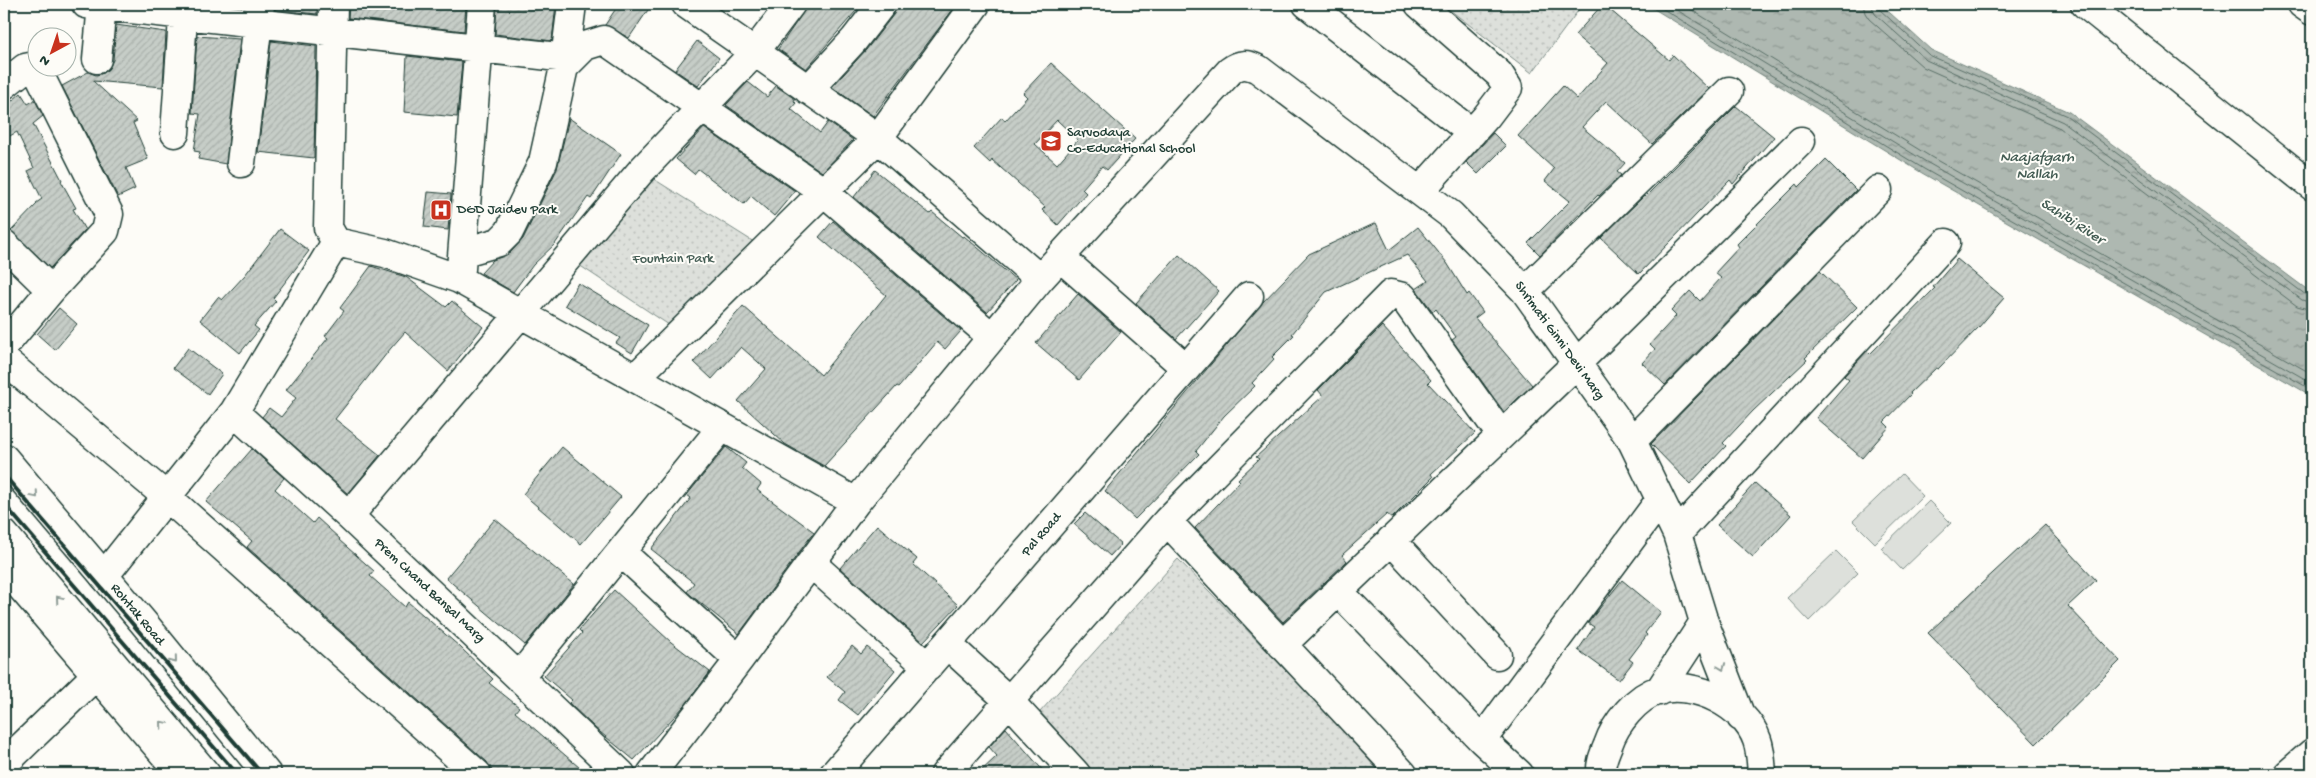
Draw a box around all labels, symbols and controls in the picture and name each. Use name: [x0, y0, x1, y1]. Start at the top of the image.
north arrow: [28, 28, 78, 78]
text: N: [36, 51, 54, 69]
place label: Sarvodaya Co-Educational School: [1067, 125, 1196, 158]
school or university icon: Sarvodaya Co-Educational School: [1039, 129, 1063, 153]
water label: Naajafgarh Nallah: [2000, 149, 2075, 184]
water label: Sahibi River: [2037, 195, 2109, 251]
hospital icon: DGD Jaidev Park: [429, 198, 453, 222]
place label: DGD Jaidev Park: [456, 202, 559, 219]
park label: Fountain Park: [632, 251, 715, 268]
street label: Shrimati Ginni Devi Marg: [1510, 278, 1608, 404]
one-way arrow: [30, 490, 39, 499]
street label: Pal Road: [1018, 508, 1067, 561]
street label: Prem Chand Bansal Marg: [369, 534, 488, 647]
street label: Rohtak Road: [106, 581, 169, 651]
one-way arrow: [56, 596, 64, 605]
one-way arrow: [168, 654, 177, 663]
one-way arrow: [1716, 663, 1726, 671]
one-way arrow: [160, 720, 169, 729]

